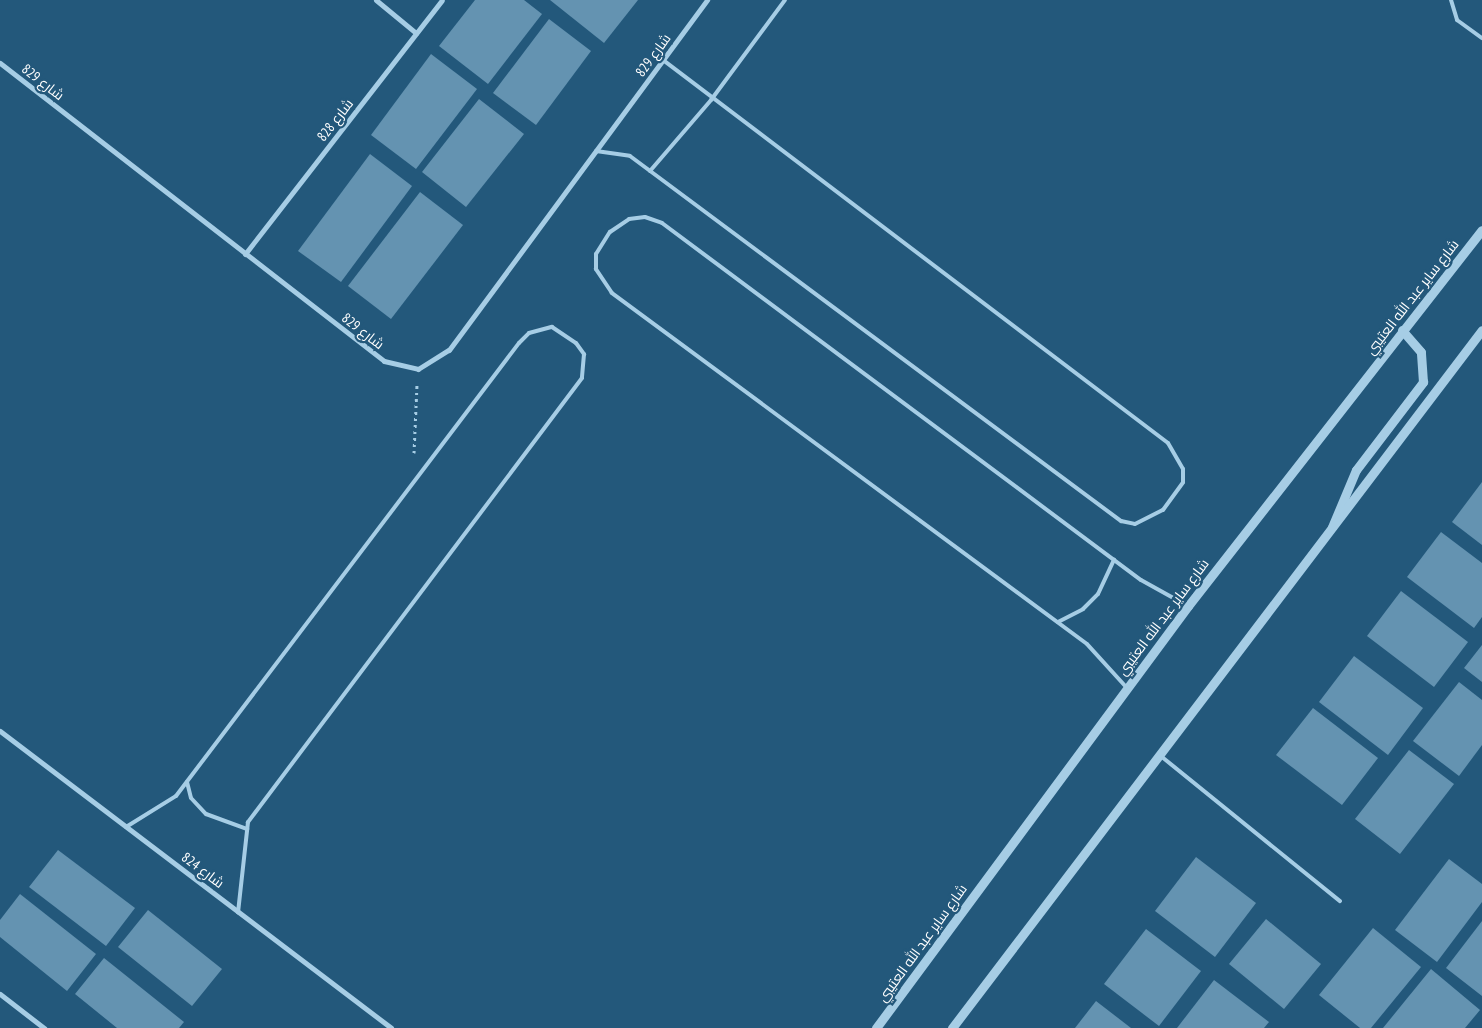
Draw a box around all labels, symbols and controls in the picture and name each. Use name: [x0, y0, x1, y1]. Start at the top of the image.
street label: شارع 829: [632, 30, 674, 80]
street label: شارع 829: [19, 60, 67, 104]
street label: شارع 828: [313, 96, 357, 144]
street label: شارع ساير عبد الله العتيبي: [1362, 236, 1462, 358]
street label: شارع 829: [339, 309, 387, 353]
street label: شارع ساير عبد الله العتيبي: [1114, 555, 1212, 679]
street label: شارع 824: [178, 849, 228, 891]
street label: شارع ساير عبد الله العتيبي: [874, 881, 970, 1005]

